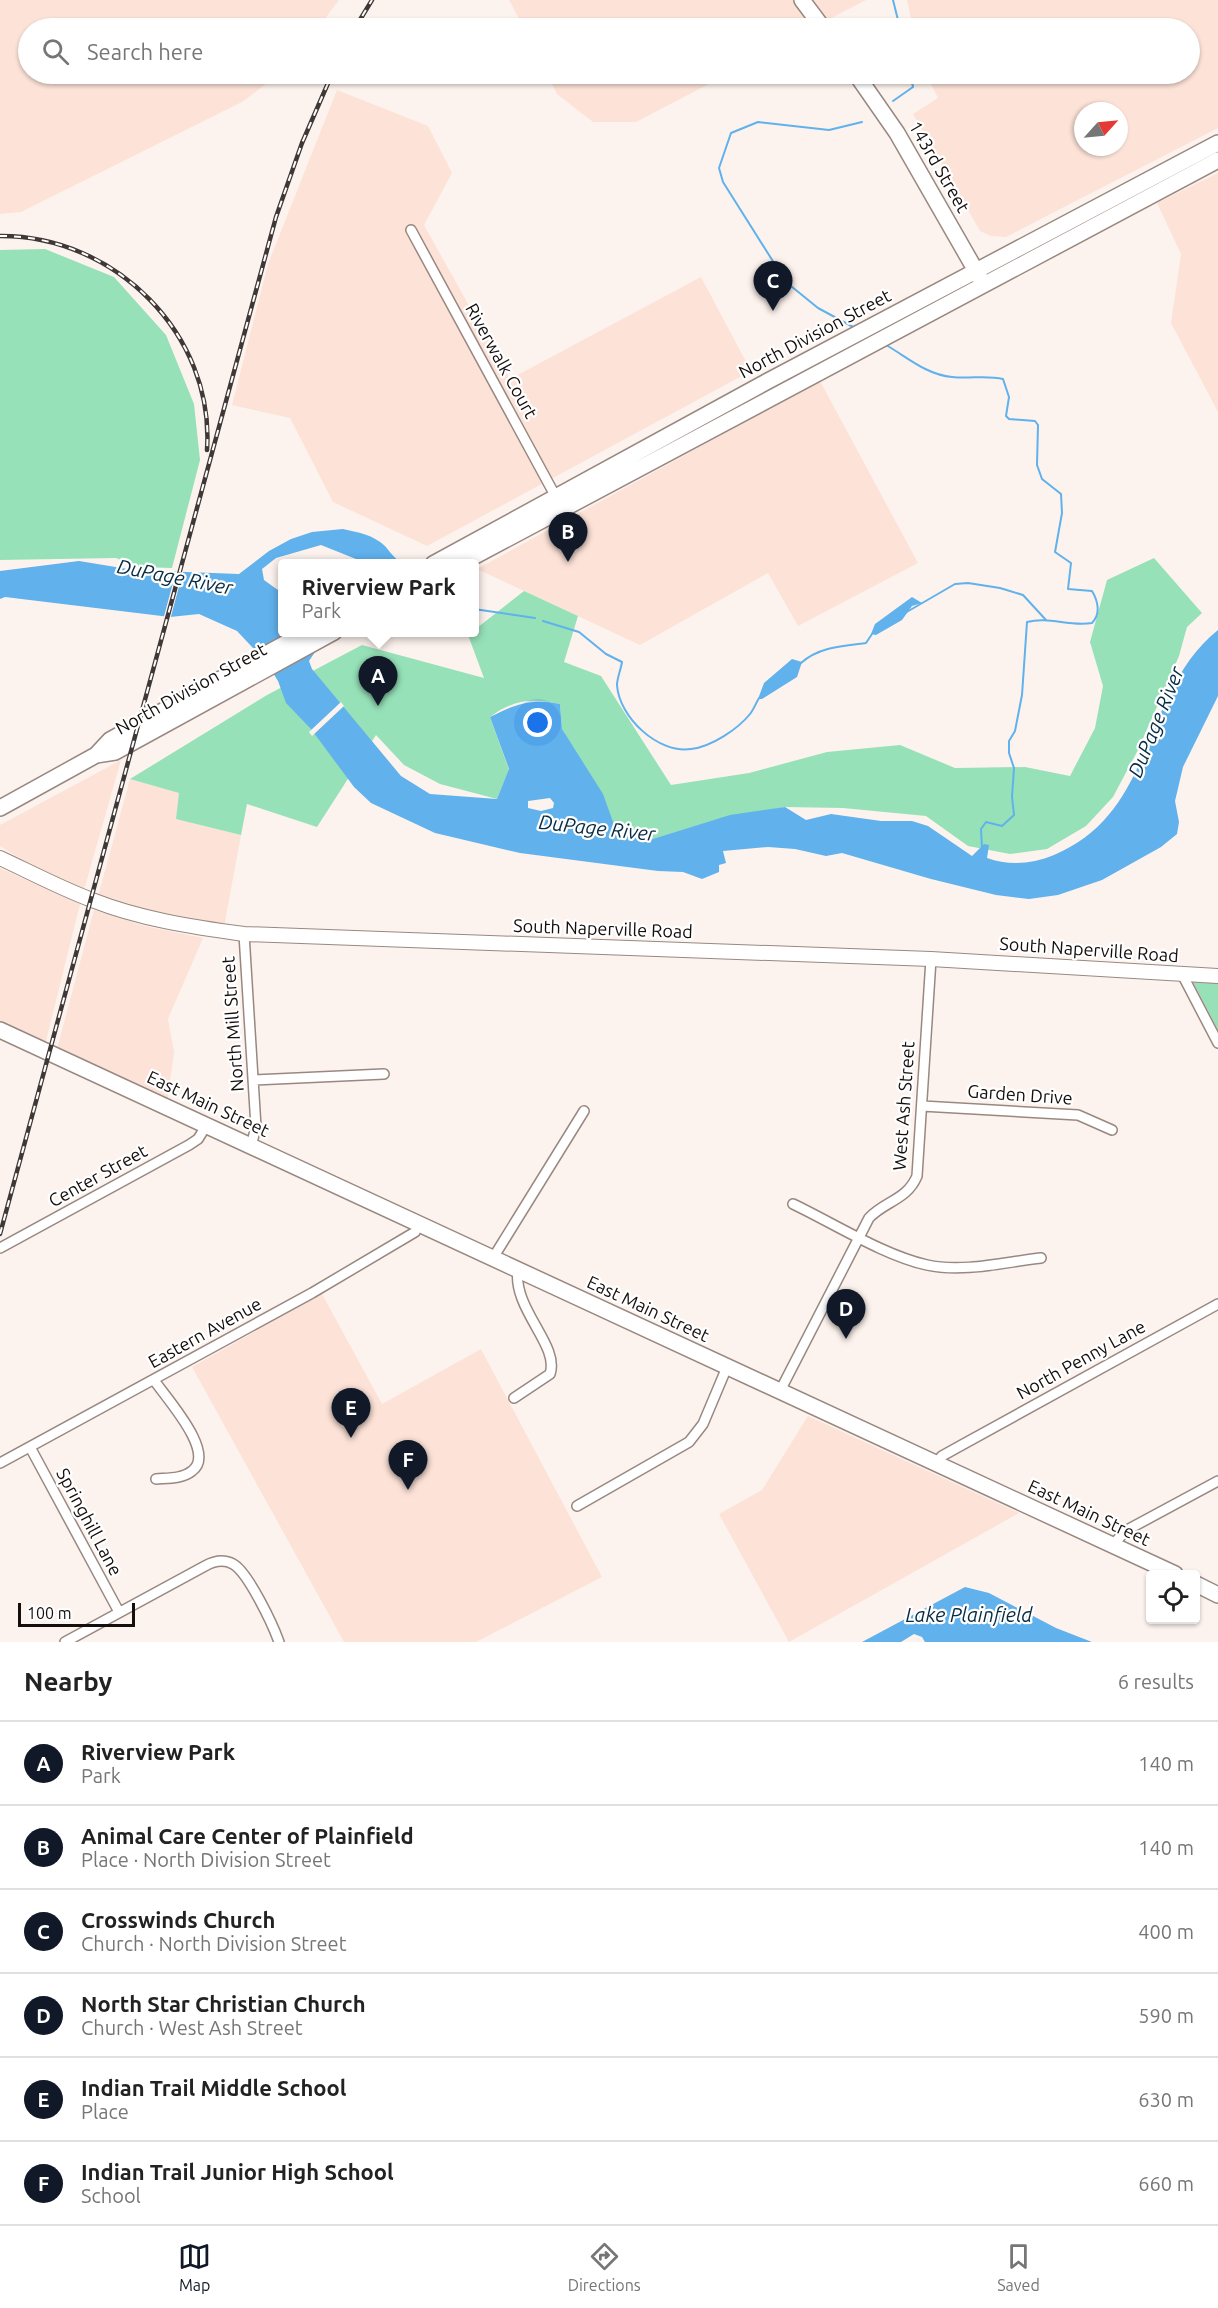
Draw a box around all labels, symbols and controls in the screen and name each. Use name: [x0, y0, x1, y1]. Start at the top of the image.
search box: [18, 18, 1200, 84]
icon: search: [39, 35, 72, 68]
text: Search here: [87, 39, 203, 64]
north arrow: [1074, 102, 1128, 156]
street label: 143rd Street: [906, 117, 974, 216]
pin: C: [754, 262, 792, 311]
street label: North Division Street: [735, 285, 894, 382]
street label: Riverwalk Court: [462, 300, 542, 421]
pin: B: [548, 512, 588, 562]
water label: DuPage River: [115, 554, 236, 599]
popup: [278, 559, 479, 637]
text: Riverview Park: [301, 574, 456, 599]
text: Park: [301, 599, 341, 622]
street label: North Division Street: [112, 638, 269, 738]
pin: A: [358, 656, 398, 706]
water label: DuPage River: [1123, 662, 1189, 780]
your location: [523, 708, 552, 737]
water label: DuPage River: [538, 810, 658, 845]
street label: South Naperville Road: [513, 915, 693, 941]
street label: South Naperville Road: [999, 933, 1179, 965]
street label: North Mill Street: [217, 956, 247, 1092]
street label: West Ash Street: [889, 1041, 918, 1171]
street label: East Main Street: [144, 1066, 273, 1140]
street label: Garden Drive: [967, 1080, 1073, 1108]
street label: Center Street: [45, 1140, 150, 1210]
street label: East Main Street: [584, 1271, 713, 1345]
pin: D: [826, 1290, 866, 1339]
street label: Eastern Avenue: [145, 1293, 264, 1371]
street label: North Penny Lane: [1013, 1316, 1148, 1403]
pin: E: [332, 1388, 370, 1438]
pin: F: [388, 1440, 428, 1490]
street label: Springhill Lane: [53, 1464, 127, 1579]
street label: East Main Street: [1025, 1475, 1154, 1549]
map controls: [1146, 1570, 1200, 1624]
button: locate: [1146, 1570, 1200, 1624]
scale bar: [18, 1600, 135, 1628]
water label: Lake Plainfield: [906, 1603, 1033, 1626]
text: 100 m: [27, 1604, 72, 1622]
text: Nearby: [24, 1667, 112, 1696]
text: 6 results: [1118, 1670, 1194, 1693]
text: Riverview Park: [81, 1739, 235, 1764]
text: A: [36, 1752, 51, 1775]
text: 140 m: [1138, 1752, 1194, 1775]
text: Park: [81, 1764, 121, 1787]
text: Animal Care Center of Plainfield: [81, 1823, 414, 1848]
text: B: [37, 1836, 50, 1859]
text: 140 m: [1138, 1836, 1194, 1859]
text: Place · North Division Street: [81, 1848, 331, 1871]
text: Crosswinds Church: [81, 1907, 275, 1932]
text: C: [37, 1920, 50, 1943]
text: 400 m: [1138, 1920, 1194, 1943]
text: Church · North Division Street: [81, 1932, 347, 1955]
text: North Star Christian Church: [81, 1991, 366, 2016]
text: D: [36, 2004, 51, 2027]
text: 590 m: [1138, 2004, 1194, 2027]
text: Church · West Ash Street: [81, 2016, 303, 2039]
text: Indian Trail Middle School: [81, 2075, 346, 2100]
text: E: [38, 2088, 49, 2111]
text: 630 m: [1138, 2088, 1194, 2111]
text: Place: [81, 2100, 129, 2123]
text: Indian Trail Junior High School: [81, 2159, 394, 2184]
text: F: [38, 2172, 49, 2195]
text: 660 m: [1138, 2172, 1194, 2195]
text: School: [81, 2184, 141, 2207]
tab: Map: [178, 2240, 211, 2294]
tab: Directions: [568, 2240, 641, 2294]
tab: Saved: [997, 2240, 1040, 2294]

